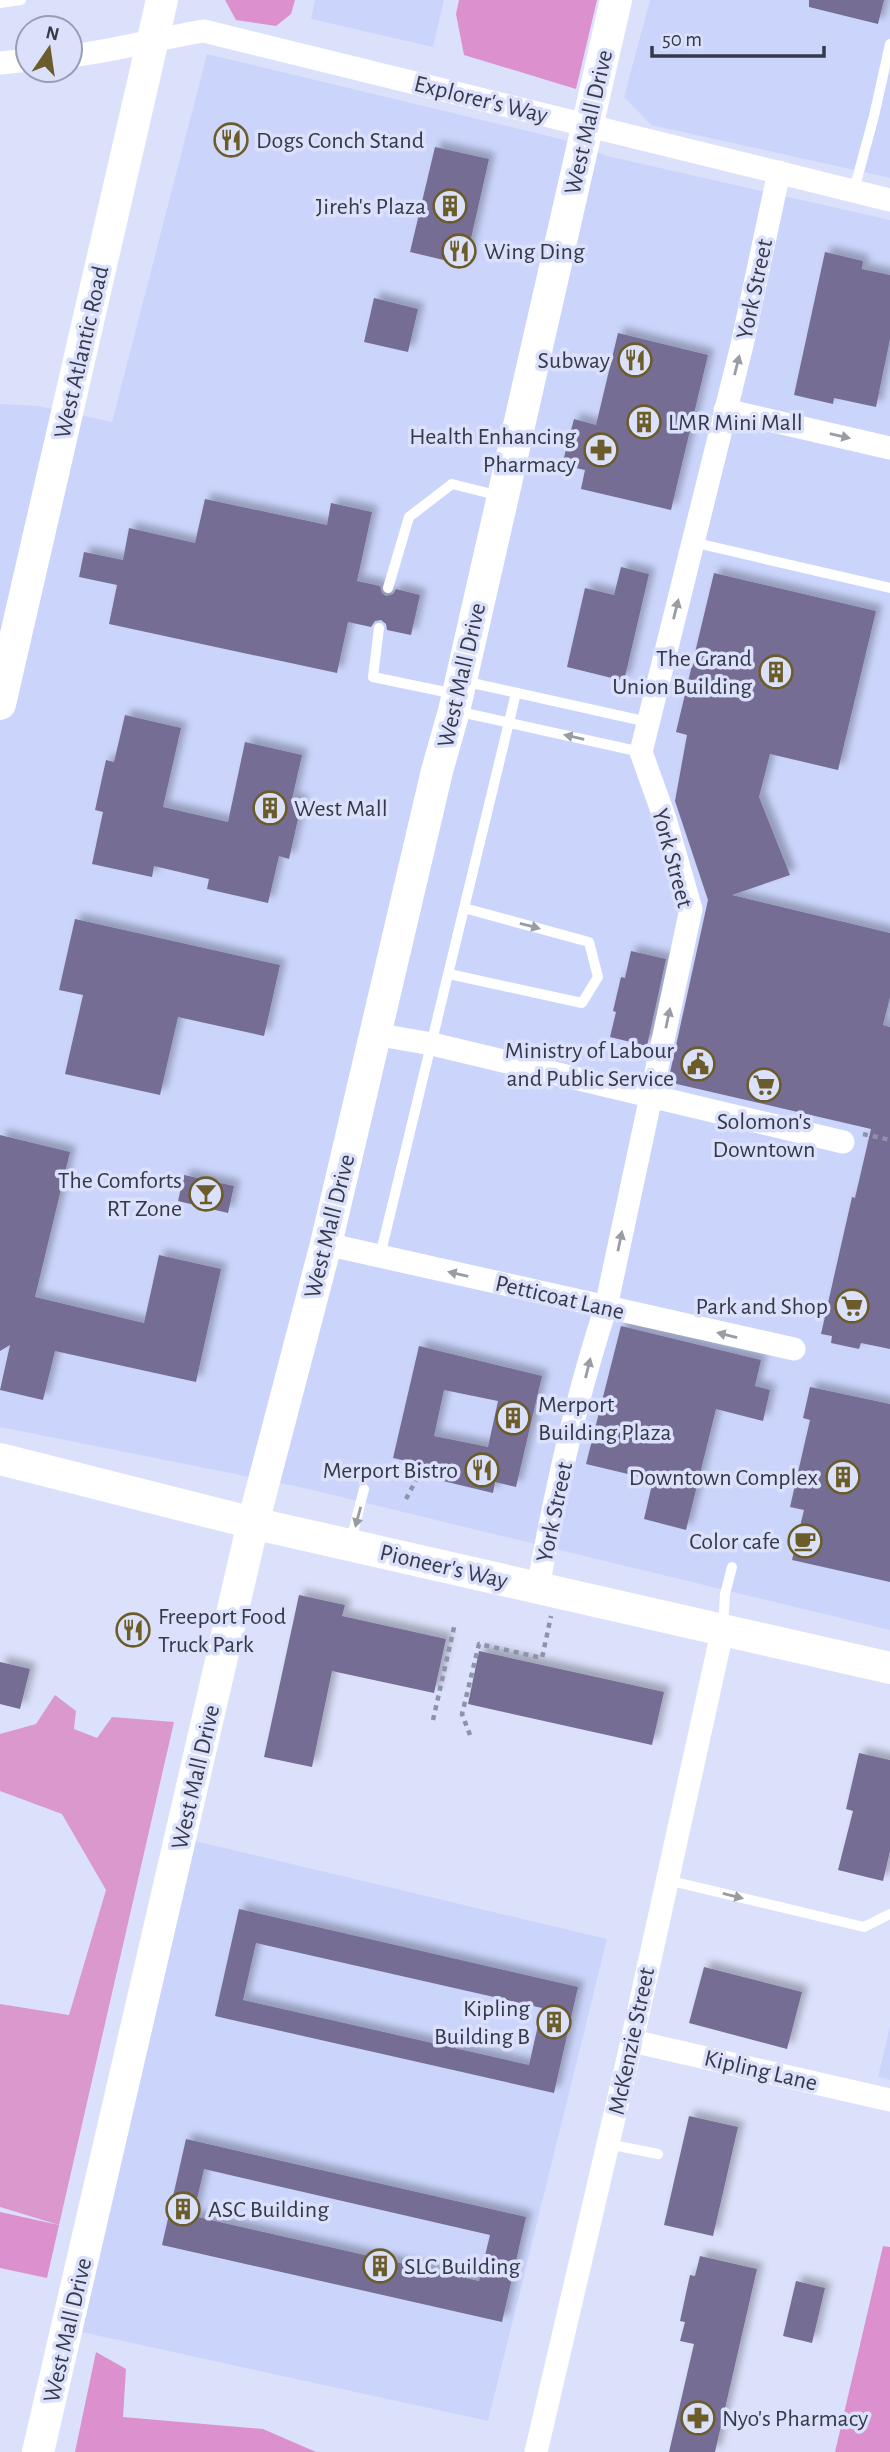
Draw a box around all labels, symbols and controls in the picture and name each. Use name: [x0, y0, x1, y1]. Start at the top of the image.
north arrow: [14, 14, 84, 84]
scale bar: [652, 14, 824, 58]
text: N: [44, 23, 61, 45]
text: 50 m: [662, 29, 702, 50]
street label: West Mall Drive: [561, 48, 617, 197]
street label: Explorer's Way: [412, 72, 550, 128]
restaurant icon: Dogs Conch Stand: [212, 121, 250, 159]
place label: Dogs Conch Stand: [256, 129, 424, 153]
building icon: Jireh's Plaza: [431, 187, 469, 225]
place label: Jireh's Plaza: [316, 195, 426, 219]
restaurant icon: Wing Ding: [440, 232, 478, 270]
street label: York Street: [733, 237, 777, 342]
place label: Wing Ding: [484, 240, 585, 264]
street label: West Atlantic Road: [50, 264, 114, 441]
restaurant icon: Subway: [616, 341, 654, 379]
place label: Subway: [538, 349, 610, 373]
one-way arrow: [732, 354, 743, 376]
building icon: LMR Mini Mall: [625, 403, 663, 441]
place label: LMR Mini Mall: [668, 411, 803, 435]
place label: Health Enhancing Pharmacy: [409, 425, 576, 477]
pharmacy icon: Health Enhancing Pharmacy: [582, 431, 620, 469]
one-way arrow: [829, 431, 851, 442]
one-way arrow: [671, 598, 682, 620]
street label: West Mall Drive: [434, 601, 490, 750]
place label: The Grand Union Building: [612, 647, 752, 699]
building icon: The Grand Union Building: [757, 653, 795, 691]
one-way arrow: [563, 731, 585, 742]
building icon: West Mall: [251, 789, 289, 827]
place label: West Mall: [294, 797, 388, 821]
street label: York Street: [647, 806, 697, 911]
one-way arrow: [519, 921, 541, 932]
one-way arrow: [662, 1007, 673, 1029]
place label: Ministry of Labour and Public Service: [505, 1039, 674, 1091]
public building icon: Ministry of Labour and Public Service: [679, 1045, 717, 1083]
supermarket icon: Solomon's Downtown: [745, 1066, 783, 1104]
place label: Solomon's Downtown: [713, 1110, 815, 1162]
street label: West Mall Drive: [300, 1152, 359, 1301]
place label: The Comforts RT Zone: [58, 1169, 182, 1221]
bar icon: The Comforts RT Zone: [187, 1175, 225, 1213]
one-way arrow: [615, 1229, 626, 1251]
one-way arrow: [447, 1268, 469, 1279]
street label: Petticoat Lane: [493, 1271, 627, 1324]
supermarket icon: Park and Shop: [833, 1287, 871, 1325]
place label: Park and Shop: [695, 1295, 828, 1319]
one-way arrow: [716, 1329, 738, 1340]
one-way arrow: [583, 1356, 594, 1378]
place label: Merport Building Plaza: [538, 1393, 672, 1445]
building icon: Merport Building Plaza: [494, 1399, 532, 1437]
restaurant icon: Merport Bistro: [463, 1451, 501, 1489]
building icon: Downtown Complex: [824, 1458, 862, 1496]
place label: Merport Bistro: [323, 1459, 458, 1483]
street label: York Street: [533, 1460, 577, 1565]
place label: Downtown Complex: [629, 1466, 819, 1490]
one-way arrow: [352, 1506, 363, 1528]
cafe icon: Color cafe: [786, 1522, 824, 1560]
place label: Color cafe: [689, 1530, 780, 1554]
street label: Pioneer's Way: [377, 1541, 510, 1593]
place label: Freeport Food Truck Park: [158, 1605, 286, 1657]
restaurant icon: Freeport Food Truck Park: [114, 1611, 152, 1649]
street label: West Mall Drive: [168, 1703, 224, 1852]
one-way arrow: [722, 1891, 744, 1902]
street label: McKenzie Street: [605, 1965, 659, 2117]
place label: Kipling Building B: [434, 1997, 530, 2049]
building icon: Kipling Building B: [535, 2003, 573, 2041]
street label: Kipling Lane: [702, 2046, 820, 2096]
building icon: ASC Building: [164, 2190, 202, 2228]
place label: ASC Building: [208, 2198, 329, 2222]
building icon: SLC Building: [361, 2247, 399, 2285]
place label: SLC Building: [404, 2255, 520, 2279]
street label: West Mall Drive: [40, 2256, 96, 2405]
pharmacy icon: Nyo's Pharmacy: [679, 2399, 717, 2437]
place label: Nyo's Pharmacy: [722, 2407, 868, 2431]

